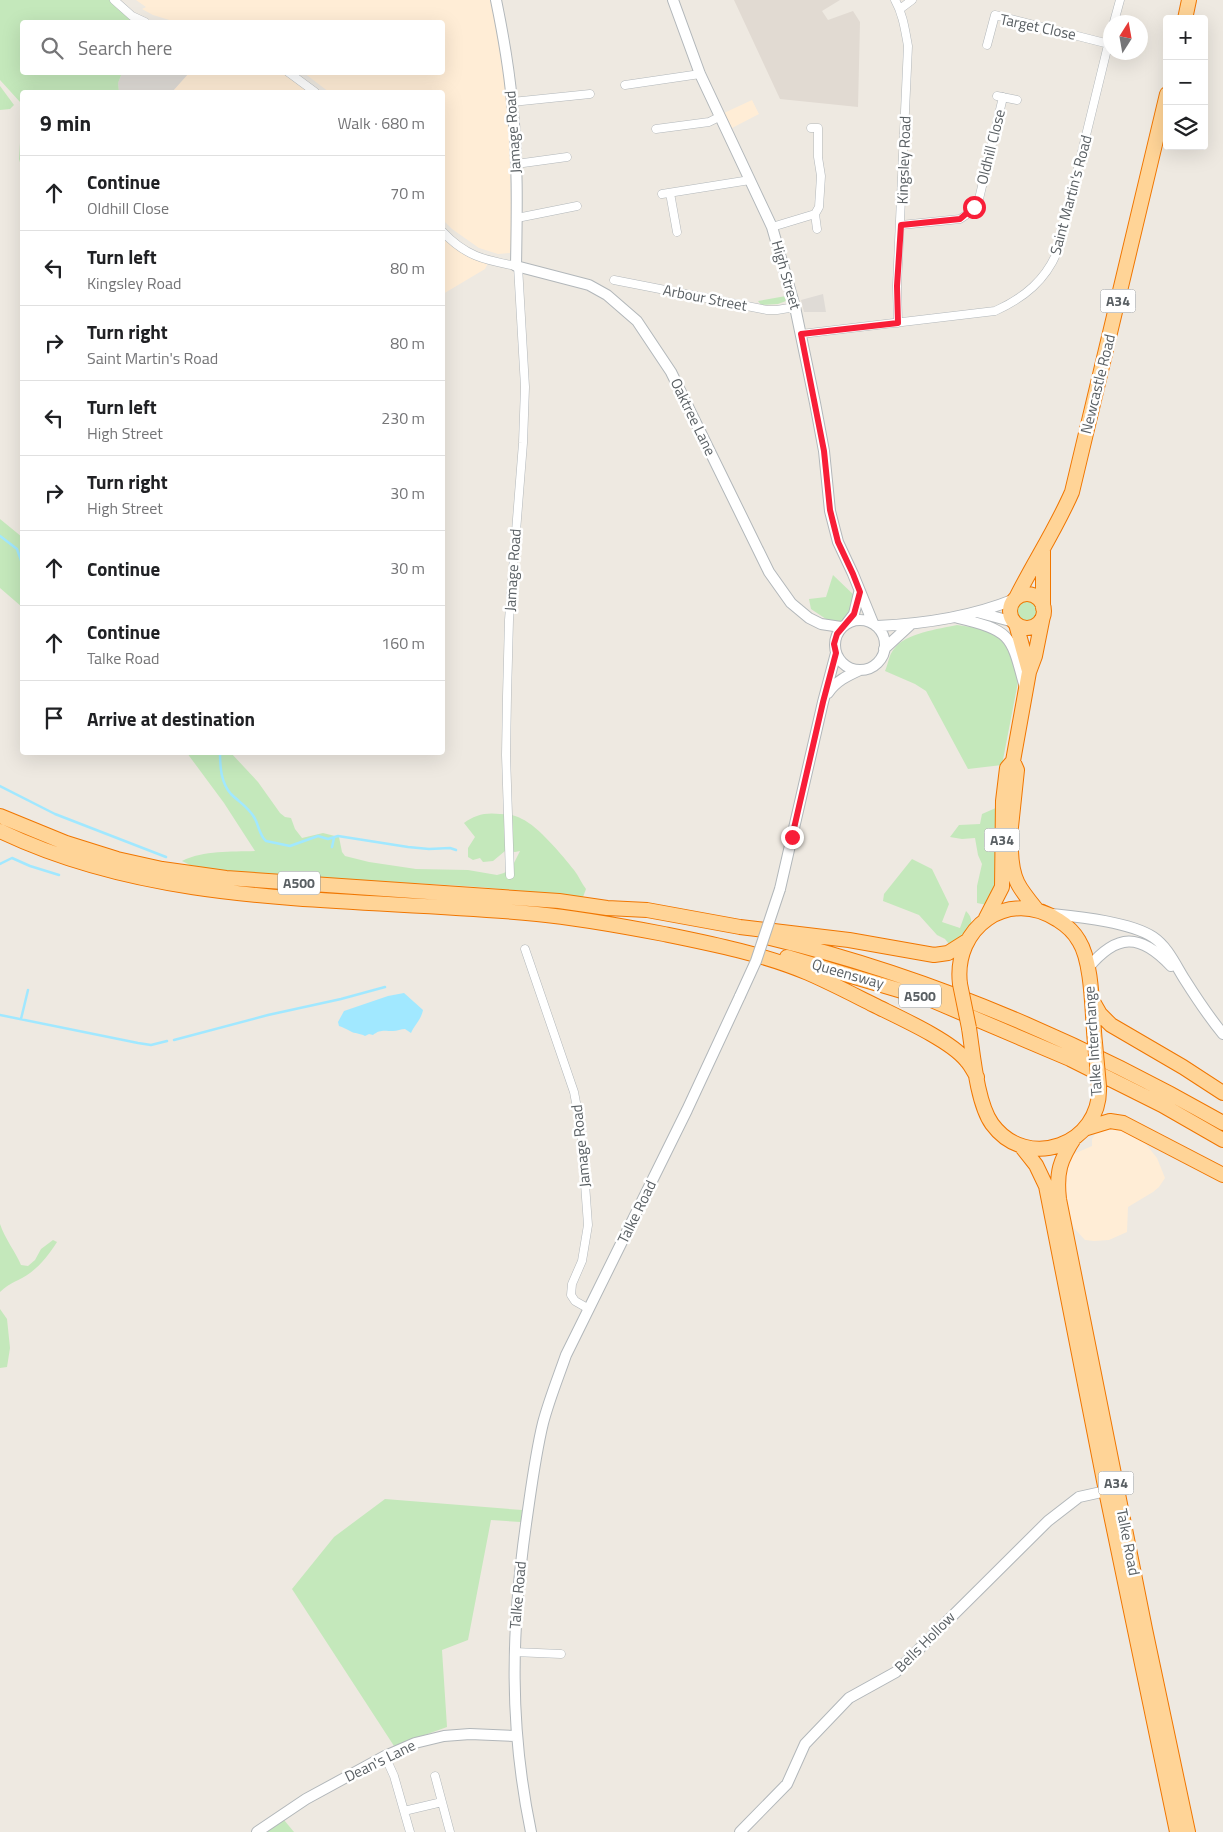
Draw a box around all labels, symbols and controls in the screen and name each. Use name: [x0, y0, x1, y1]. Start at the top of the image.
street label: Target Close: [998, 7, 1078, 46]
north arrow: [1103, 15, 1148, 60]
map controls: [1163, 15, 1208, 150]
button: +: [1163, 15, 1208, 60]
search box: [20, 20, 445, 75]
text: Search here: [78, 33, 172, 62]
icon: search: [38, 34, 66, 62]
button: −: [1163, 60, 1208, 105]
street label: Jamage Road: [498, 90, 527, 174]
button: layers: [1163, 105, 1208, 150]
text: 9 min: [40, 107, 91, 139]
street label: Oldhill Close: [970, 107, 1011, 187]
text: Walk · 680 m: [337, 111, 425, 135]
street label: Kingsley Road: [890, 115, 917, 205]
street label: Saint Martin's Road: [1043, 132, 1098, 257]
text: Continue: [87, 167, 160, 196]
icon: ahead: [40, 179, 68, 207]
text: 70 m: [390, 181, 425, 205]
text: Oldhill Close: [87, 196, 169, 220]
route start: [963, 196, 986, 219]
street label: High Street: [766, 237, 808, 313]
text: Turn left: [87, 242, 157, 271]
icon: left: [40, 254, 68, 282]
text: 80 m: [390, 256, 425, 280]
text: Kingsley Road: [87, 271, 181, 295]
street label: Arbour Street: [661, 278, 750, 317]
road number: A34: [1100, 290, 1136, 312]
text: Turn right: [87, 317, 168, 346]
icon: right: [40, 329, 68, 357]
text: 80 m: [390, 331, 425, 355]
street label: Newcastle Road: [1074, 332, 1121, 436]
text: Saint Martin's Road: [87, 346, 218, 370]
street label: Oaktree Lane: [665, 374, 722, 459]
text: Turn left: [87, 392, 157, 421]
icon: left: [40, 404, 68, 432]
text: 230 m: [381, 406, 425, 430]
text: High Street: [87, 421, 163, 445]
text: Turn right: [87, 467, 168, 496]
icon: right: [40, 479, 68, 507]
text: 30 m: [390, 481, 425, 505]
text: High Street: [87, 496, 163, 520]
street label: Jamage Road: [498, 528, 527, 612]
icon: ahead: [40, 554, 68, 582]
text: Continue: [87, 554, 160, 583]
text: 30 m: [390, 556, 425, 580]
text: Continue: [87, 617, 160, 646]
icon: ahead: [40, 629, 68, 657]
text: 160 m: [381, 631, 425, 655]
text: Talke Road: [87, 646, 159, 670]
icon: arrive: [40, 704, 68, 732]
text: Arrive at destination: [87, 704, 255, 733]
route end: [781, 826, 804, 849]
road number: A34: [984, 828, 1020, 852]
road number: A500: [278, 871, 320, 894]
street label: Queensway: [809, 952, 887, 995]
road number: A500: [899, 984, 941, 1008]
street label: Talke Interchange: [1077, 985, 1108, 1097]
street label: Jamage Road: [565, 1104, 596, 1189]
street label: Talke Road: [611, 1176, 662, 1247]
road number: A34: [1098, 1472, 1134, 1495]
street label: Talke Road: [1111, 1506, 1146, 1577]
street label: Talke Road: [503, 1560, 532, 1630]
street label: Bells Hollow: [889, 1606, 960, 1677]
street label: Dean's Lane: [340, 1733, 419, 1788]

